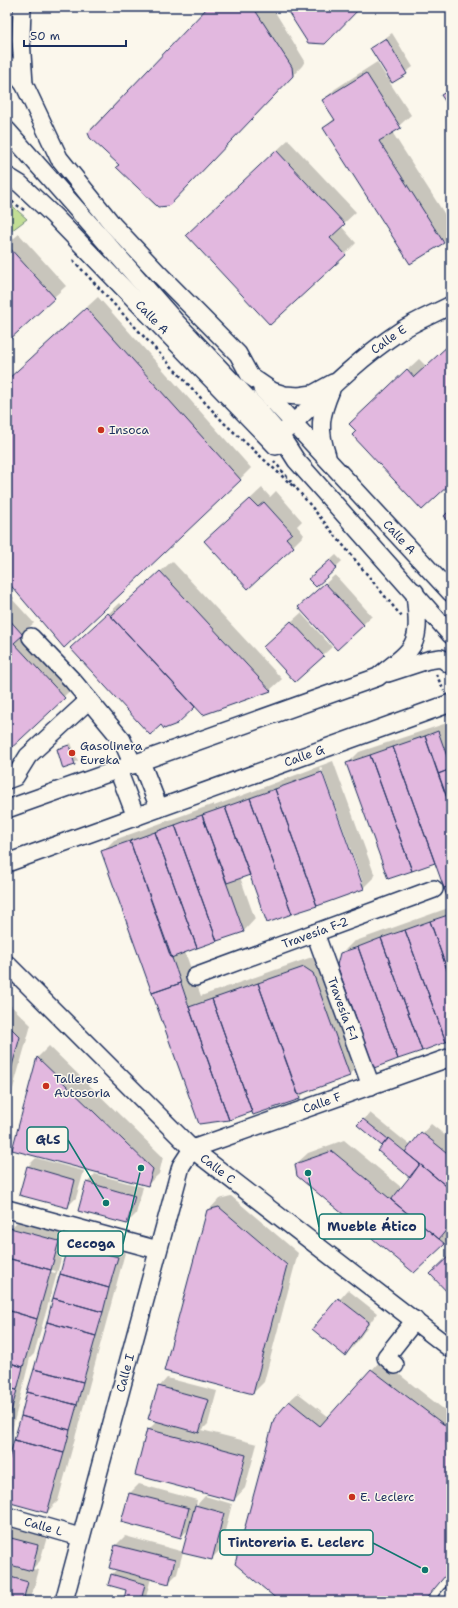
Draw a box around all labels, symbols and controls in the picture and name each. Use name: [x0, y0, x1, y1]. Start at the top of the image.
scale bar: [24, 22, 126, 48]
text: 50 m: [30, 28, 60, 44]
street label: Calle A: [132, 297, 172, 338]
street label: Calle E: [367, 321, 409, 358]
place label: Insoca: [109, 422, 149, 438]
marker: Insoca: [96, 425, 106, 435]
street label: Calle A: [379, 517, 419, 558]
place label: Gasolinera Eureka: [80, 738, 143, 768]
street label: Calle G: [282, 741, 327, 770]
marker: Gasolinera Eureka: [67, 748, 77, 758]
street label: Travesía F-2: [280, 913, 351, 952]
street label: Travesía F-1: [324, 975, 362, 1043]
place label: Talleres Autosoria: [54, 1071, 111, 1101]
marker: Talleres Autosoria: [41, 1081, 51, 1091]
street label: Calle F: [301, 1089, 343, 1117]
callout: GLS: [27, 1127, 68, 1152]
text: GLS: [36, 1131, 60, 1148]
street label: Calle C: [197, 1150, 238, 1187]
callout: Mueble Ático: [319, 1214, 425, 1239]
text: Mueble Ático: [327, 1217, 417, 1235]
callout: Cecoga: [58, 1231, 123, 1256]
text: Cecoga: [67, 1235, 115, 1252]
street label: Calle I: [112, 1352, 138, 1394]
place label: E. Leclerc: [360, 1489, 414, 1505]
marker: E. Leclerc: [347, 1492, 357, 1502]
street label: Calle L: [22, 1513, 65, 1540]
callout: Tintoreria E. Leclerc: [220, 1530, 373, 1555]
text: Tintoreria E. Leclerc: [228, 1534, 364, 1551]

